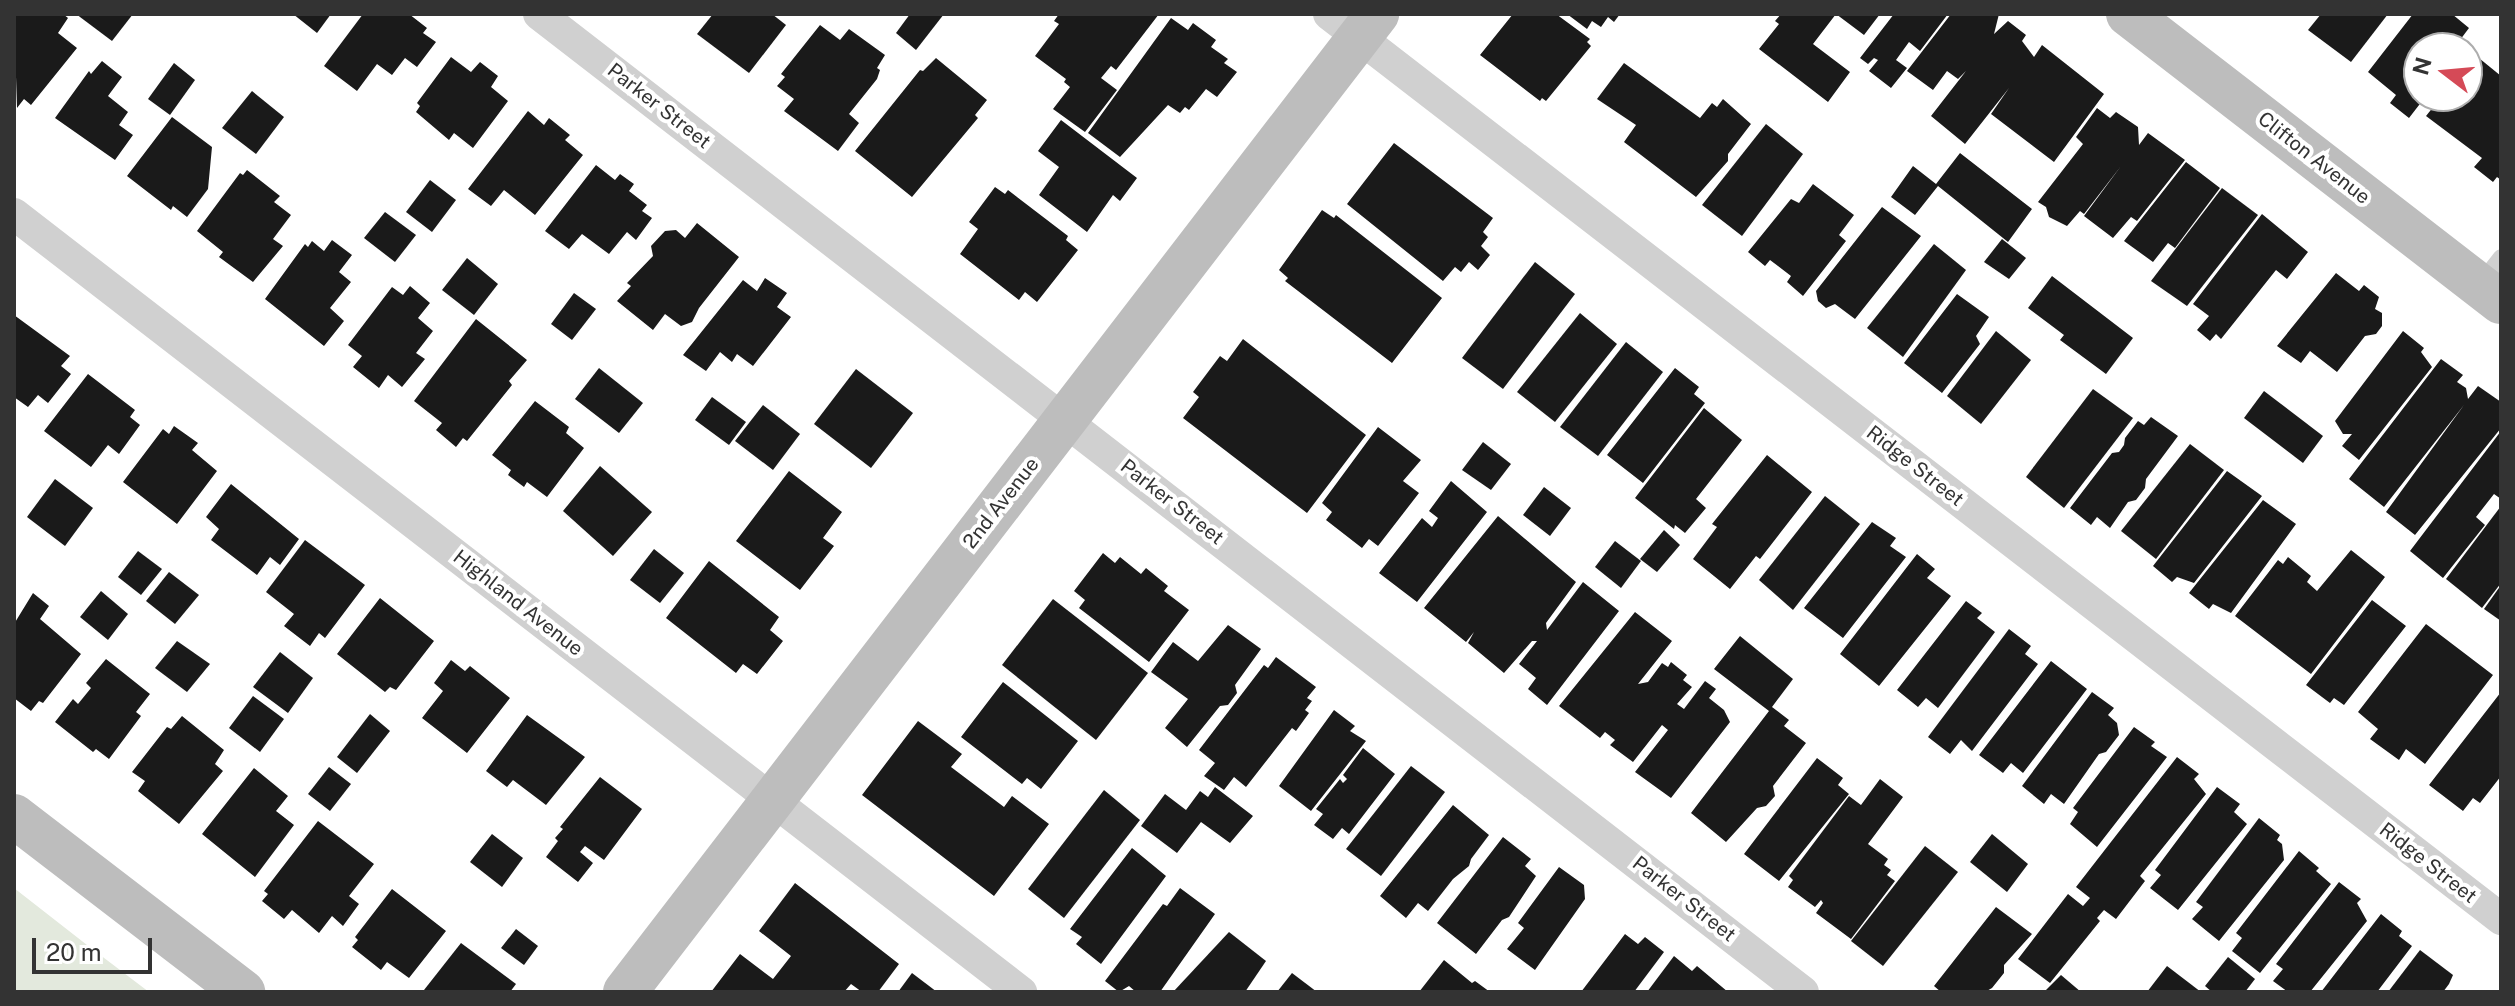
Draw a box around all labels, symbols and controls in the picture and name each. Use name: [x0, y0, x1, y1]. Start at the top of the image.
north arrow: [2403, 32, 2483, 112]
text: N: [2407, 54, 2437, 78]
street label: Parker Street: [603, 58, 715, 154]
street label: Clifton Avenue: [2253, 107, 2375, 209]
street label: Ridge Street: [1862, 421, 1968, 511]
street label: 2nd Avenue: [958, 453, 1044, 553]
street label: Parker Street: [1116, 454, 1228, 550]
street label: Highland Avenue: [448, 545, 588, 661]
street label: Ridge Street: [2375, 818, 2481, 908]
street label: Parker Street: [1628, 851, 1740, 947]
scale bar: [36, 922, 156, 972]
text: 20 m: [46, 938, 102, 966]

